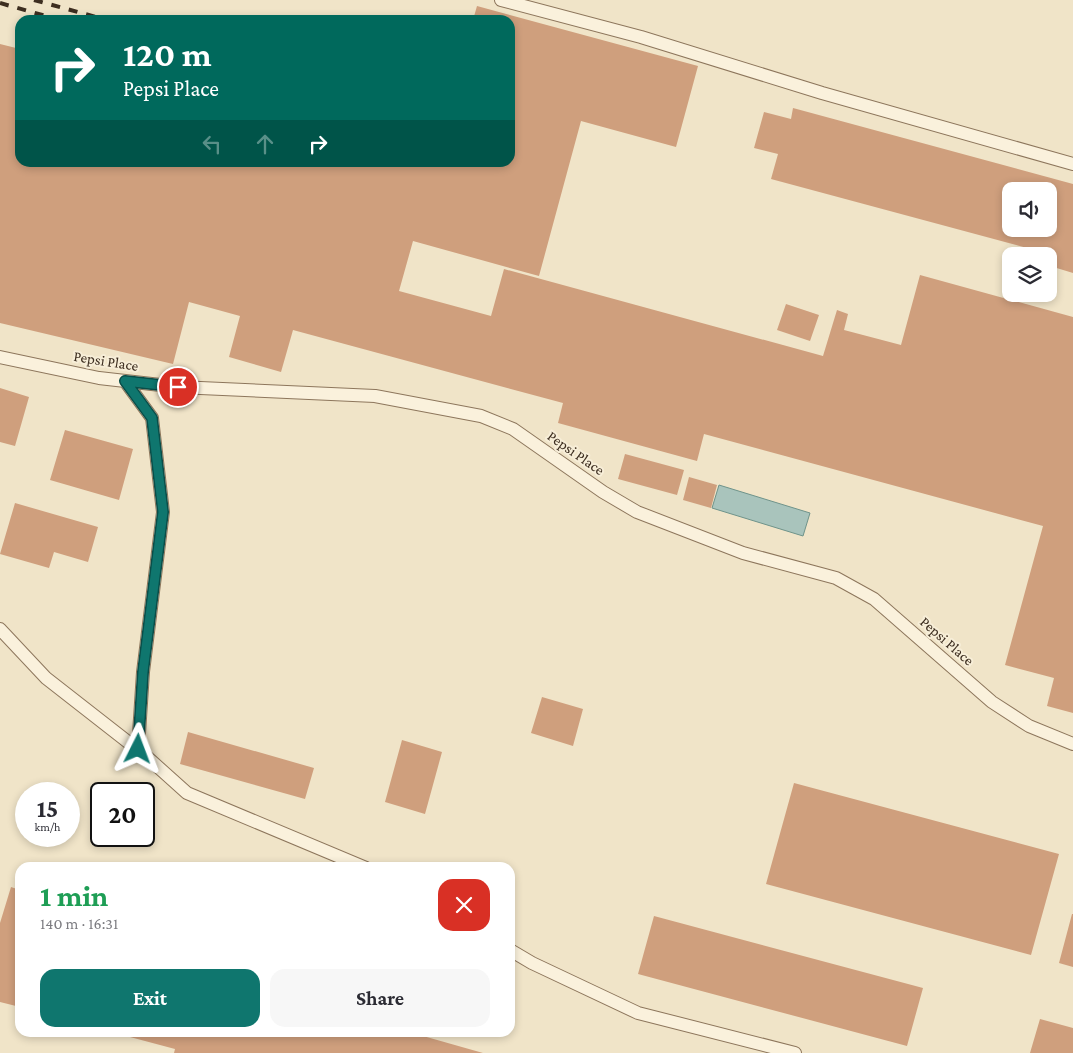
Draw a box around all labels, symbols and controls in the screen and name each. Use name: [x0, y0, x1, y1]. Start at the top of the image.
icon: right: [40, 35, 105, 100]
text: 120 m: [123, 35, 212, 74]
text: Pepsi Place: [123, 76, 219, 101]
icon: left: [198, 130, 226, 158]
icon: ahead: [251, 130, 279, 158]
icon: right: [304, 130, 332, 158]
map controls: [1002, 182, 1057, 302]
button: sound: [1002, 182, 1057, 237]
button: layers: [1002, 247, 1057, 302]
street label: Pepsi Place: [72, 348, 140, 375]
pin: [157, 366, 199, 408]
icon: arrive: [164, 373, 192, 401]
street label: Pepsi Place: [544, 428, 608, 479]
street label: Pepsi Place: [916, 613, 977, 670]
position arrow: [111, 722, 163, 774]
speed limit sign: 20: [90, 782, 155, 847]
text: 15: [37, 795, 58, 822]
text: km/h: [35, 820, 60, 834]
text: 1 min: [40, 879, 108, 912]
button: close: [438, 879, 490, 931]
text: 140 m · 16:31: [40, 915, 118, 932]
button: Exit: [40, 969, 260, 1027]
button: Share: [270, 969, 490, 1027]

